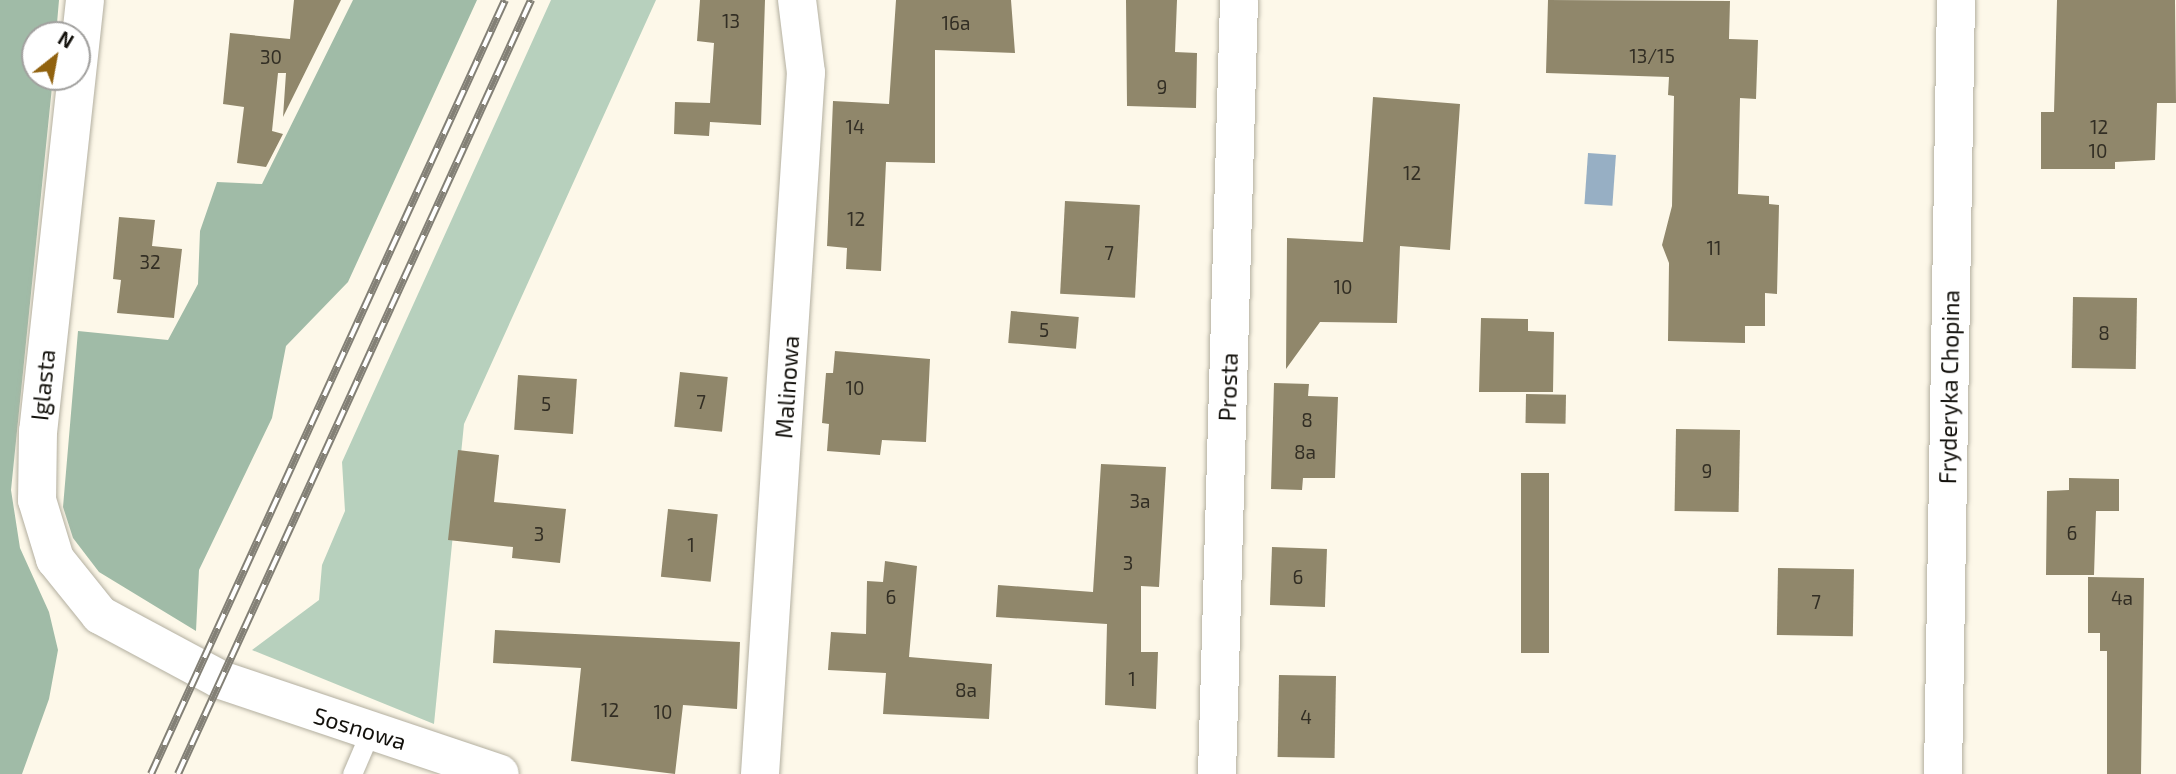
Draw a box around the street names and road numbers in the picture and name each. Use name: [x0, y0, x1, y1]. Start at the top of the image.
street label: Fryderyka Chopina: [1934, 290, 1964, 484]
street label: Malinowa: [770, 335, 804, 439]
street label: Iglasta: [26, 348, 60, 422]
street label: Prosta: [1213, 352, 1243, 422]
street label: Sosnowa: [310, 701, 410, 755]

